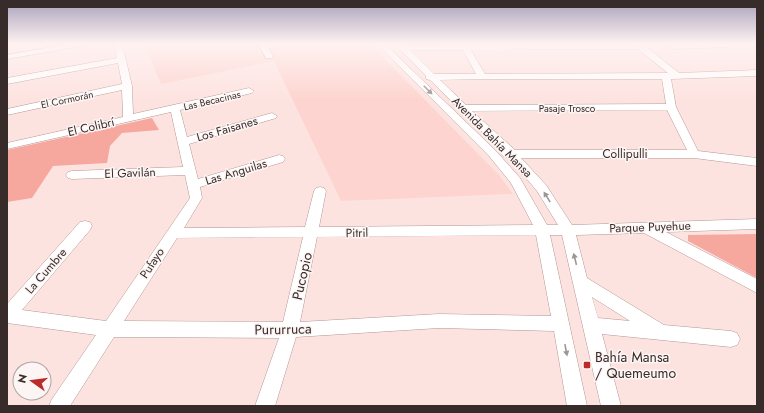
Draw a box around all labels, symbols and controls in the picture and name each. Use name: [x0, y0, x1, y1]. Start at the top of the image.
one-way arrow: [423, 85, 433, 95]
street label: El Cormorán: [39, 87, 95, 112]
street label: Las Becacinas: [182, 87, 242, 114]
street label: Avenida Bahía Mansa: [447, 92, 537, 182]
street label: Pasaje Trosco: [539, 101, 596, 116]
street label: Los Faisanes: [194, 112, 260, 146]
street label: El Colibrí: [66, 113, 117, 141]
street label: Collipulli: [602, 145, 648, 163]
street label: Las Anguilas: [203, 154, 269, 190]
street label: El Gavilán: [104, 163, 156, 183]
one-way arrow: [543, 192, 551, 202]
street label: Parque Puyehue: [609, 217, 691, 237]
street label: Pitril: [346, 224, 368, 242]
street label: La Cumbre: [21, 244, 71, 298]
street label: Pufayo: [135, 244, 169, 282]
street label: Pucopio: [287, 250, 317, 302]
one-way arrow: [572, 253, 578, 265]
street label: Pururruca: [254, 319, 312, 339]
one-way arrow: [563, 344, 569, 356]
place label: Bahía Mansa / Quemeumo: [595, 347, 676, 383]
marker: Bahía Mansa / Quemeumo: [582, 360, 592, 370]
north arrow: [12, 361, 52, 401]
text: N: [13, 372, 31, 385]

